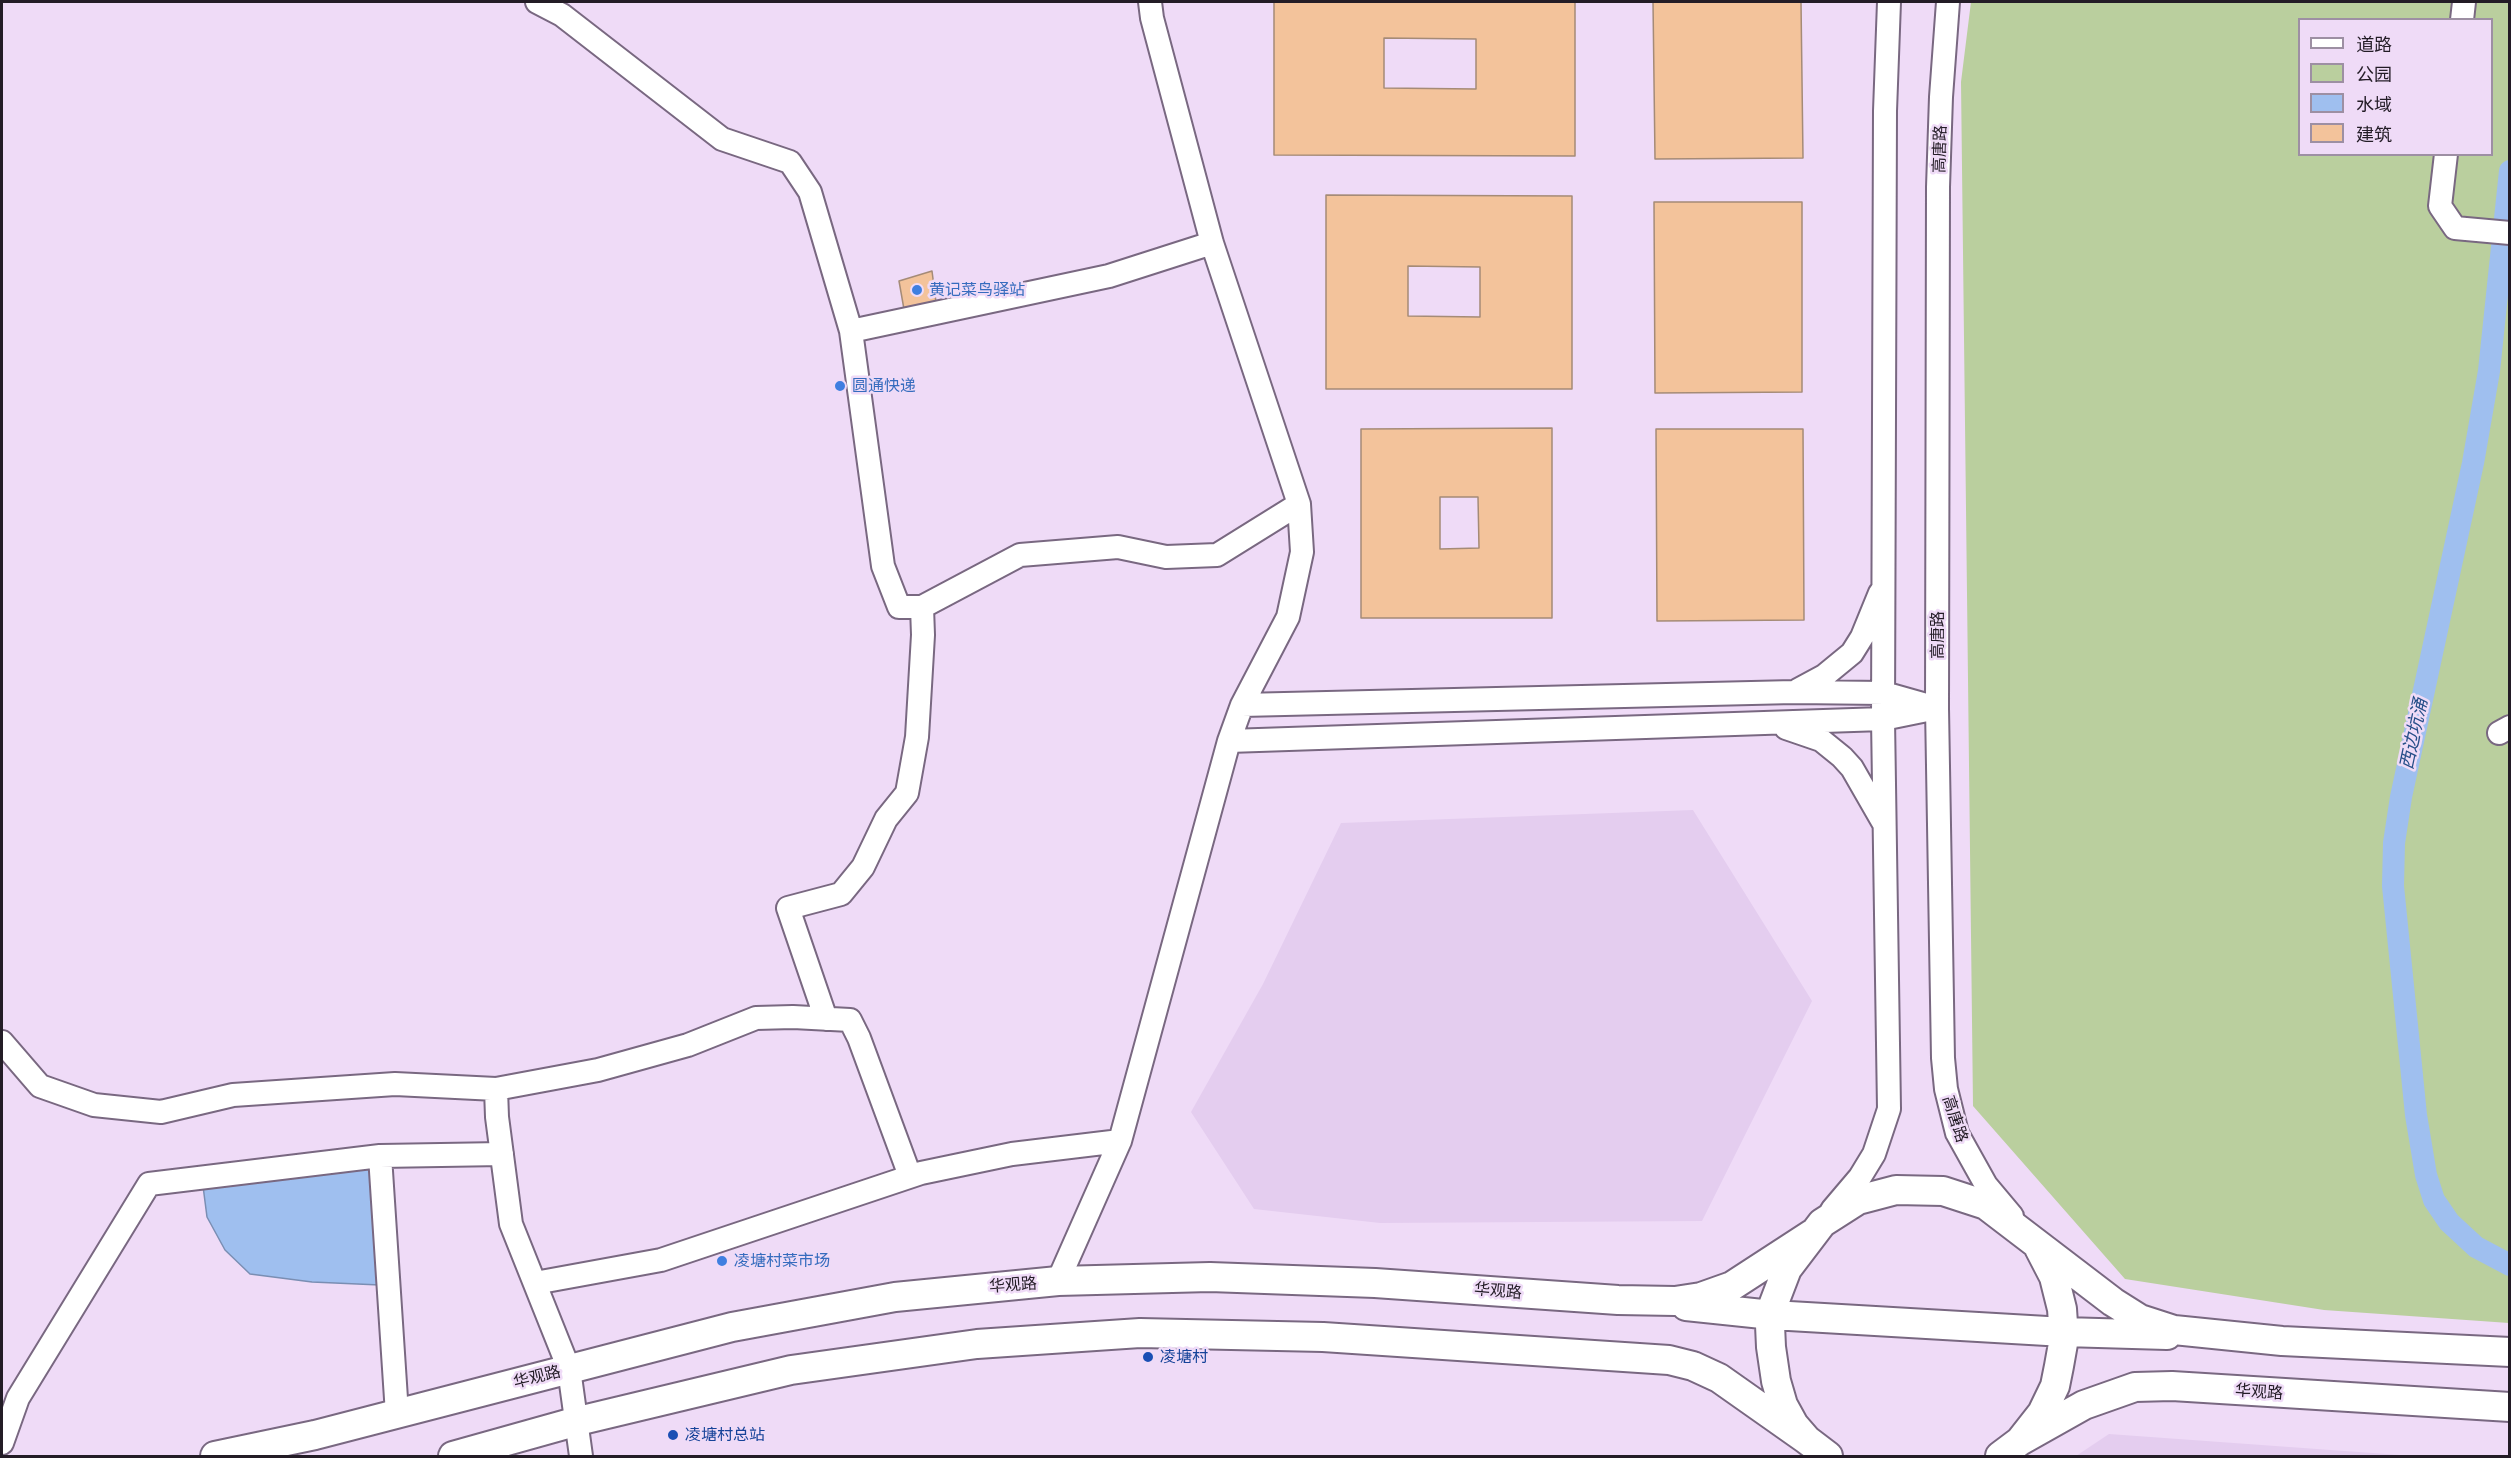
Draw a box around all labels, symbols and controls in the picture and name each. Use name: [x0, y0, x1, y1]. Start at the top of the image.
legend: [2298, 18, 2493, 156]
text: 道路: [2356, 34, 2392, 55]
text: 公园: [2356, 64, 2392, 85]
text: 水域: [2356, 94, 2392, 115]
text: 建筑: [2356, 124, 2392, 145]
street label: 高唐路: [1930, 125, 1950, 173]
place label: 黄记菜鸟驿站: [929, 280, 1025, 300]
marker: 黄记菜鸟驿站: [910, 283, 924, 297]
place label: 圆通快递: [852, 376, 916, 396]
marker: 圆通快递: [833, 379, 847, 393]
street label: 高唐路: [1928, 611, 1948, 659]
water label: 西边坑涌: [2396, 697, 2432, 771]
street label: 高唐路: [1938, 1093, 1972, 1145]
place label: 凌塘村菜市场: [734, 1251, 830, 1271]
marker: 凌塘村菜市场: [715, 1254, 729, 1268]
street label: 华观路: [988, 1274, 1038, 1296]
street label: 华观路: [1473, 1279, 1523, 1303]
place label: 凌塘村: [1160, 1347, 1208, 1367]
marker: 凌塘村: [1141, 1350, 1155, 1364]
street label: 华观路: [511, 1362, 563, 1392]
street label: 华观路: [2234, 1381, 2284, 1403]
place label: 凌塘村总站: [685, 1425, 765, 1445]
marker: 凌塘村总站: [666, 1428, 680, 1442]

